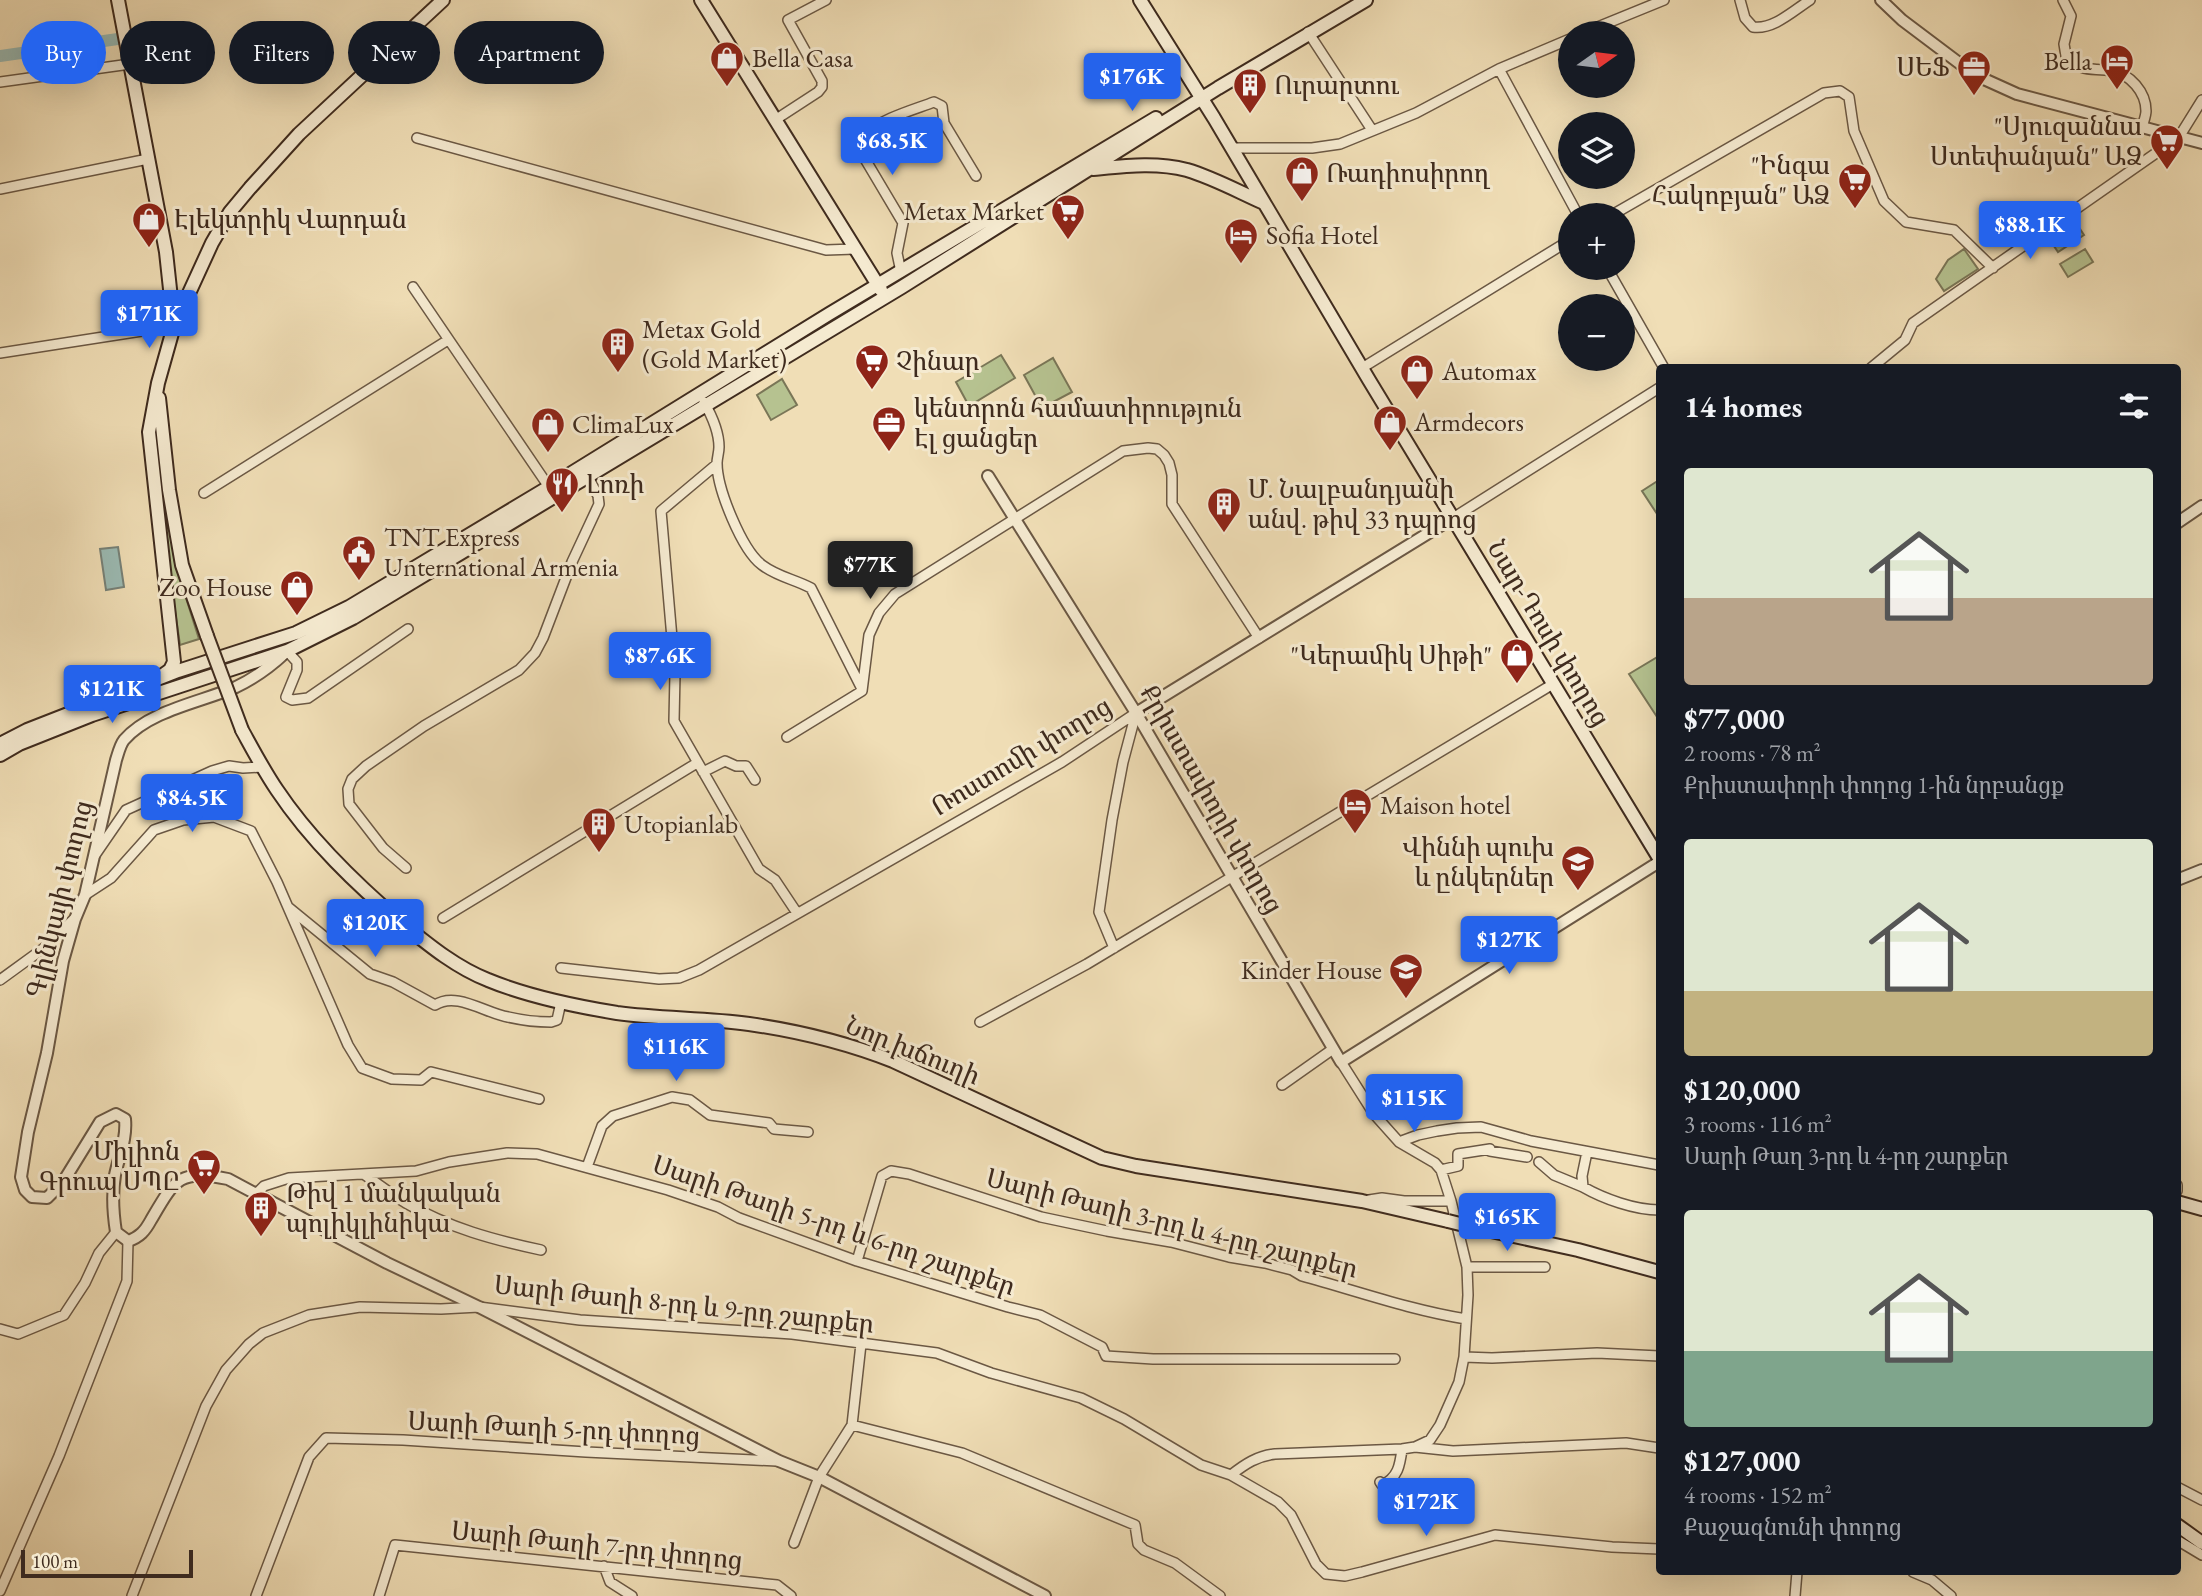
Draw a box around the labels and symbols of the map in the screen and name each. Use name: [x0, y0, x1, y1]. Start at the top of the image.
north arrow: [1558, 21, 1634, 98]
shop icon: Bella Casa: [708, 39, 746, 88]
place label: Bella Casa: [752, 41, 854, 75]
hotel icon: Bella: [2098, 42, 2136, 91]
place label: Bella: [2044, 44, 2093, 78]
office icon: ՍԵՖ: [1955, 48, 1993, 97]
place label: ՍԵՖ: [1896, 50, 1950, 84]
pin: $176K: [1083, 54, 1181, 113]
building icon: Ուրարտու: [1231, 66, 1269, 115]
place label: Ուրարտու: [1274, 68, 1400, 102]
place label: "Սյուզաննա Ստեփանյան" ԱՁ: [1930, 109, 2142, 173]
pin: $68.5K: [835, 118, 949, 177]
supermarket icon: "Սյուզաննա Ստեփանյան" ԱՁ: [2148, 122, 2186, 171]
place label: "Ինգա Հակոբյան" ԱՁ: [1652, 148, 1830, 212]
shop icon: Ռադիոսիրող: [1283, 154, 1321, 203]
place label: Ռադիոսիրող: [1326, 156, 1491, 190]
supermarket icon: "Ինգա Հակոբյան" ԱՁ: [1836, 161, 1874, 210]
supermarket icon: Metax Market: [1049, 192, 1087, 241]
place label: Metax Market: [904, 194, 1044, 228]
shop icon: Էլեկտրիկ Վարդան: [130, 200, 168, 249]
place label: Էլեկտրիկ Վարդան: [174, 202, 407, 236]
pin: $88.1K: [1973, 202, 2087, 261]
hotel icon: Sofia Hotel: [1222, 216, 1260, 265]
place label: Sofia Hotel: [1266, 218, 1378, 252]
pin: $171K: [100, 290, 198, 350]
place label: Metax Gold (Gold Market): [642, 312, 787, 376]
building icon: Metax Gold (Gold Market): [599, 325, 637, 374]
supermarket icon: Չինար: [853, 342, 891, 391]
place label: Չինար: [896, 344, 979, 378]
shop icon: Automax: [1398, 352, 1436, 401]
place label: Automax: [1441, 354, 1537, 388]
place label: կենտրոն համատիրություն Էլ ցանցեր: [914, 391, 1242, 455]
shop icon: Armdecors: [1371, 403, 1409, 452]
office icon: կենտրոն համատիրություն Էլ ցանցեր: [870, 404, 908, 453]
shop icon: ClimaLux: [529, 405, 567, 454]
place label: Armdecors: [1413, 405, 1524, 439]
place label: ClimaLux: [572, 407, 675, 441]
restaurant icon: Լոռի: [543, 465, 581, 514]
place label: Լոռի: [586, 467, 645, 501]
place label: Մ․ Նալբանդյանի անվ․ թիվ 33 դպրոց: [1248, 472, 1477, 536]
building icon: Մ․ Նալբանդյանի անվ․ թիվ 33 դպրոց: [1205, 485, 1243, 534]
place label: TNT Express Unternational Armenia: [384, 520, 619, 584]
public building icon: TNT Express Unternational Armenia: [340, 533, 378, 582]
street label: Նար-Դոսի փողոց: [1480, 534, 1618, 732]
pin: $77K: [829, 542, 911, 601]
shop icon: Zoo House: [278, 568, 316, 617]
place label: Zoo House: [159, 570, 272, 604]
pin: $87.6K: [603, 632, 717, 692]
shop icon: "Կերամիկ Սիթի": [1498, 636, 1536, 685]
place label: "Կերամիկ Սիթի": [1291, 638, 1492, 672]
pin: $121K: [63, 666, 161, 725]
street label: Քրիստափորի փողոց: [1133, 679, 1291, 919]
street label: Ռոստոմի փողոց: [925, 689, 1117, 823]
pin: $84.5K: [135, 774, 249, 834]
hotel icon: Maison hotel: [1336, 786, 1374, 835]
place label: Maison hotel: [1380, 788, 1511, 822]
street label: Գլինկայի փողոց: [18, 797, 100, 1001]
building icon: Utopianlab: [580, 805, 618, 854]
place label: Utopianlab: [624, 807, 738, 841]
place label: Վիննի պուխ և ընկերներ: [1402, 830, 1554, 894]
school or university icon: Վիննի պուխ և ընկերներ: [1559, 843, 1597, 892]
pin: $120K: [326, 900, 424, 959]
pin: $127K: [1460, 916, 1558, 976]
school or university icon: Kinder House: [1387, 951, 1425, 1000]
place label: Kinder House: [1241, 953, 1382, 987]
street label: Նոր խճուղի: [841, 1008, 985, 1092]
pin: $116K: [627, 1024, 725, 1083]
pin: $115K: [1365, 1074, 1463, 1134]
place label: Միլիոն Գրուպ ՍՊԸ: [39, 1134, 180, 1198]
supermarket icon: Միլիոն Գրուպ ՍՊԸ: [185, 1147, 223, 1196]
street label: Սարի Թաղի 5-րդ և 6-րդ շարքեր: [648, 1147, 1020, 1303]
street label: Սարի Թաղի 3-րդ և 4-րդ շարքեր: [983, 1160, 1361, 1286]
place label: Թիվ 1 մանկական պոլիկլինիկա: [286, 1176, 501, 1240]
building icon: Թիվ 1 մանկական պոլիկլինիկա: [242, 1189, 280, 1238]
pin: $165K: [1458, 1194, 1556, 1253]
street label: Սարի Թաղի 8-րդ և 9-րդ շարքեր: [492, 1267, 876, 1341]
street label: Սարի Թաղի 5-րդ փողոց: [407, 1403, 701, 1453]
pin: $172K: [1377, 1478, 1475, 1538]
street label: Սարի Թաղի 7-րդ փողոց: [450, 1513, 744, 1577]
scale bar: [21, 1547, 192, 1579]

